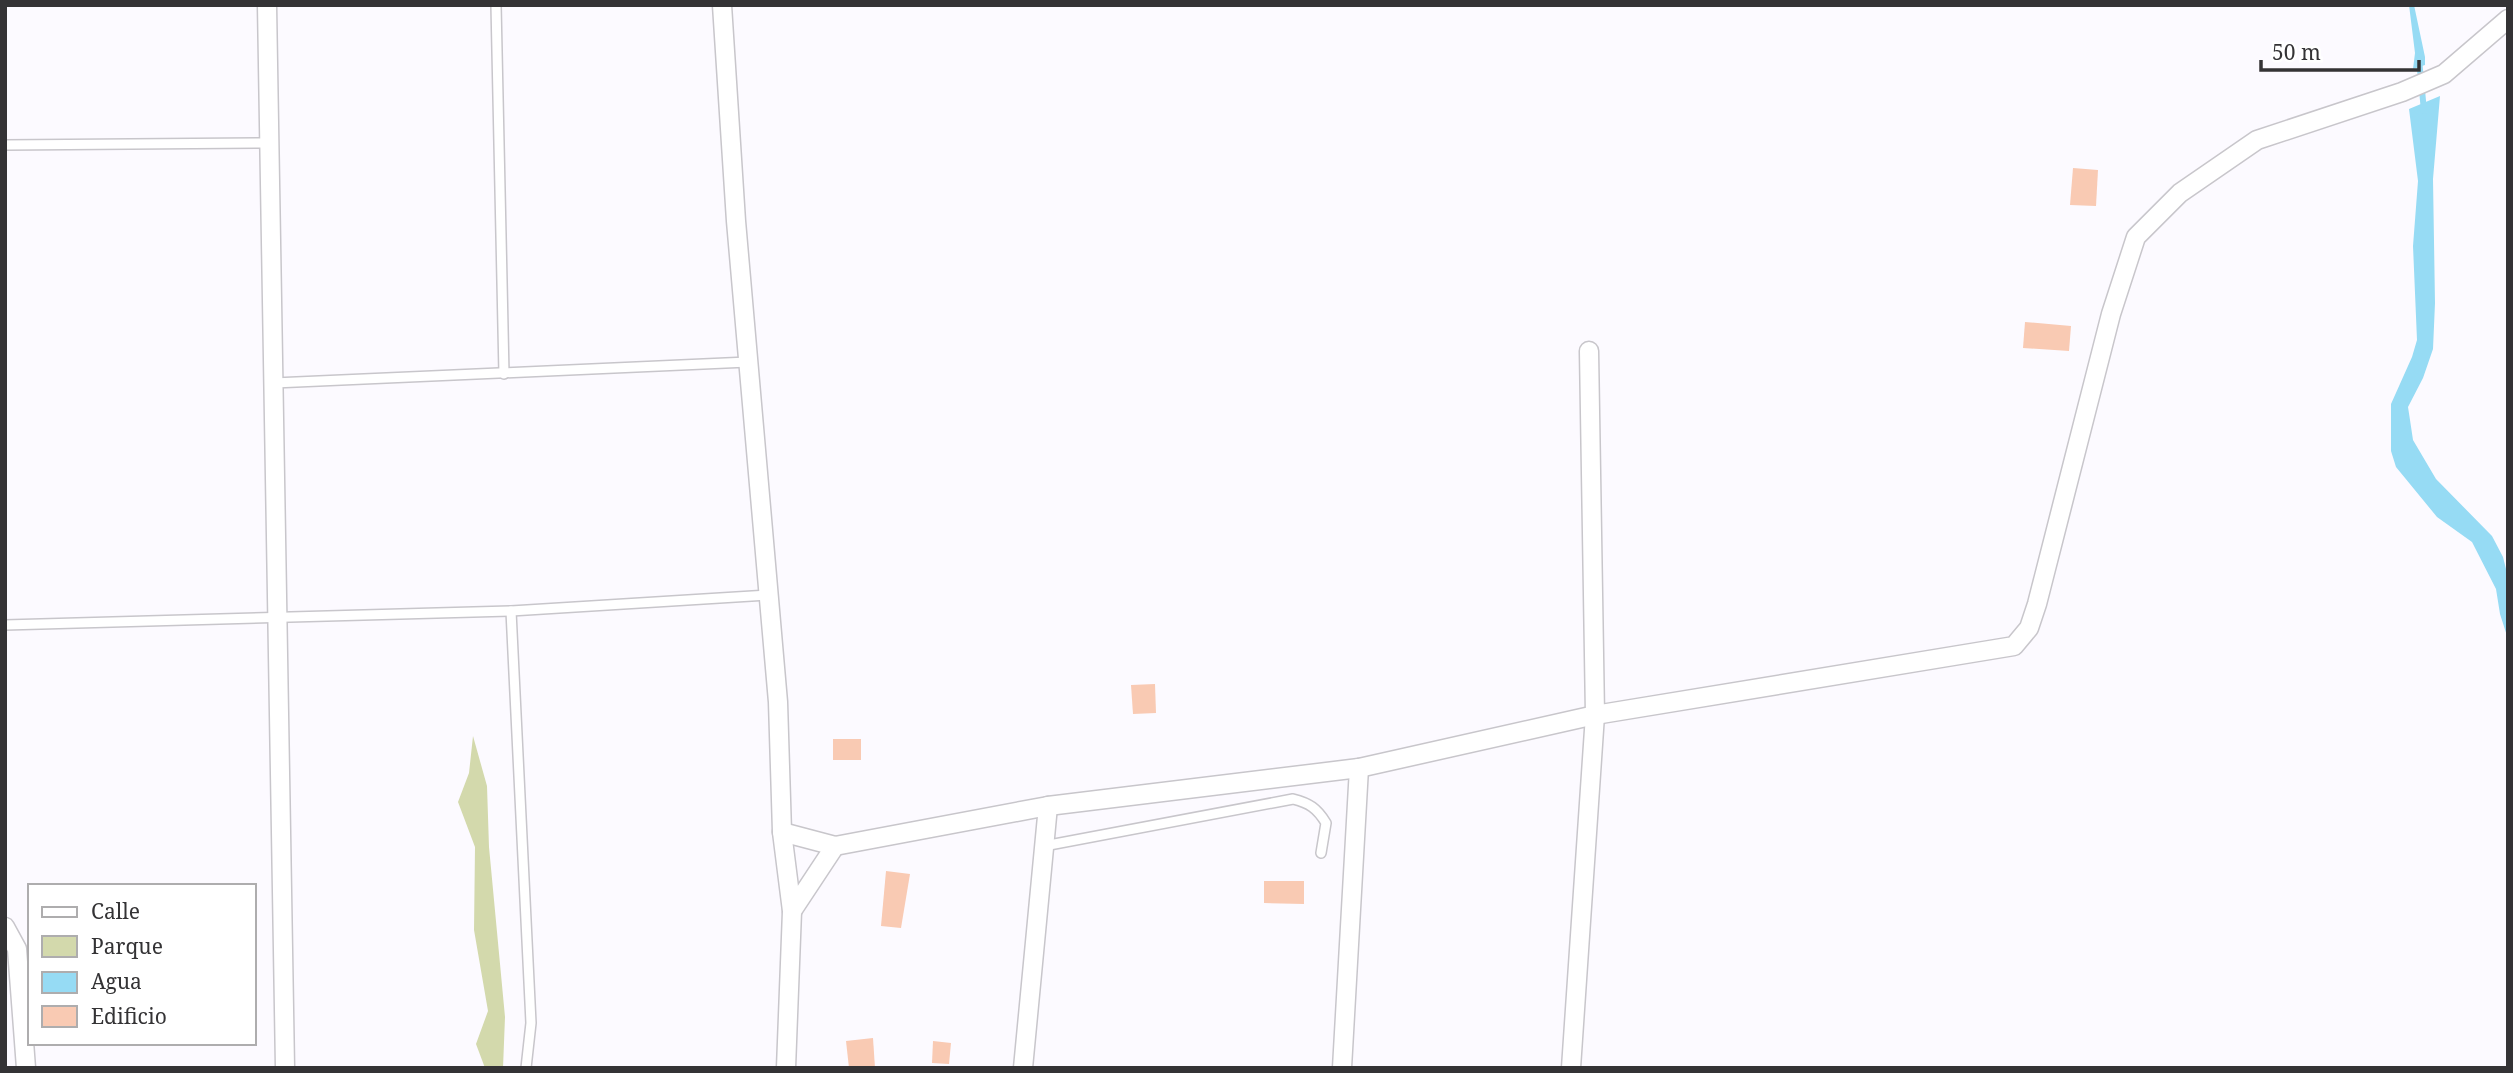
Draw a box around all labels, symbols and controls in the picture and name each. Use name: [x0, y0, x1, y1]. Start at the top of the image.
scale bar: [2261, 28, 2418, 72]
text: 50 m: [2272, 38, 2321, 66]
legend: [28, 884, 256, 1045]
text: Calle: [91, 897, 140, 925]
text: Parque: [91, 932, 163, 960]
text: Agua: [91, 967, 142, 995]
text: Edificio: [91, 1002, 167, 1030]

